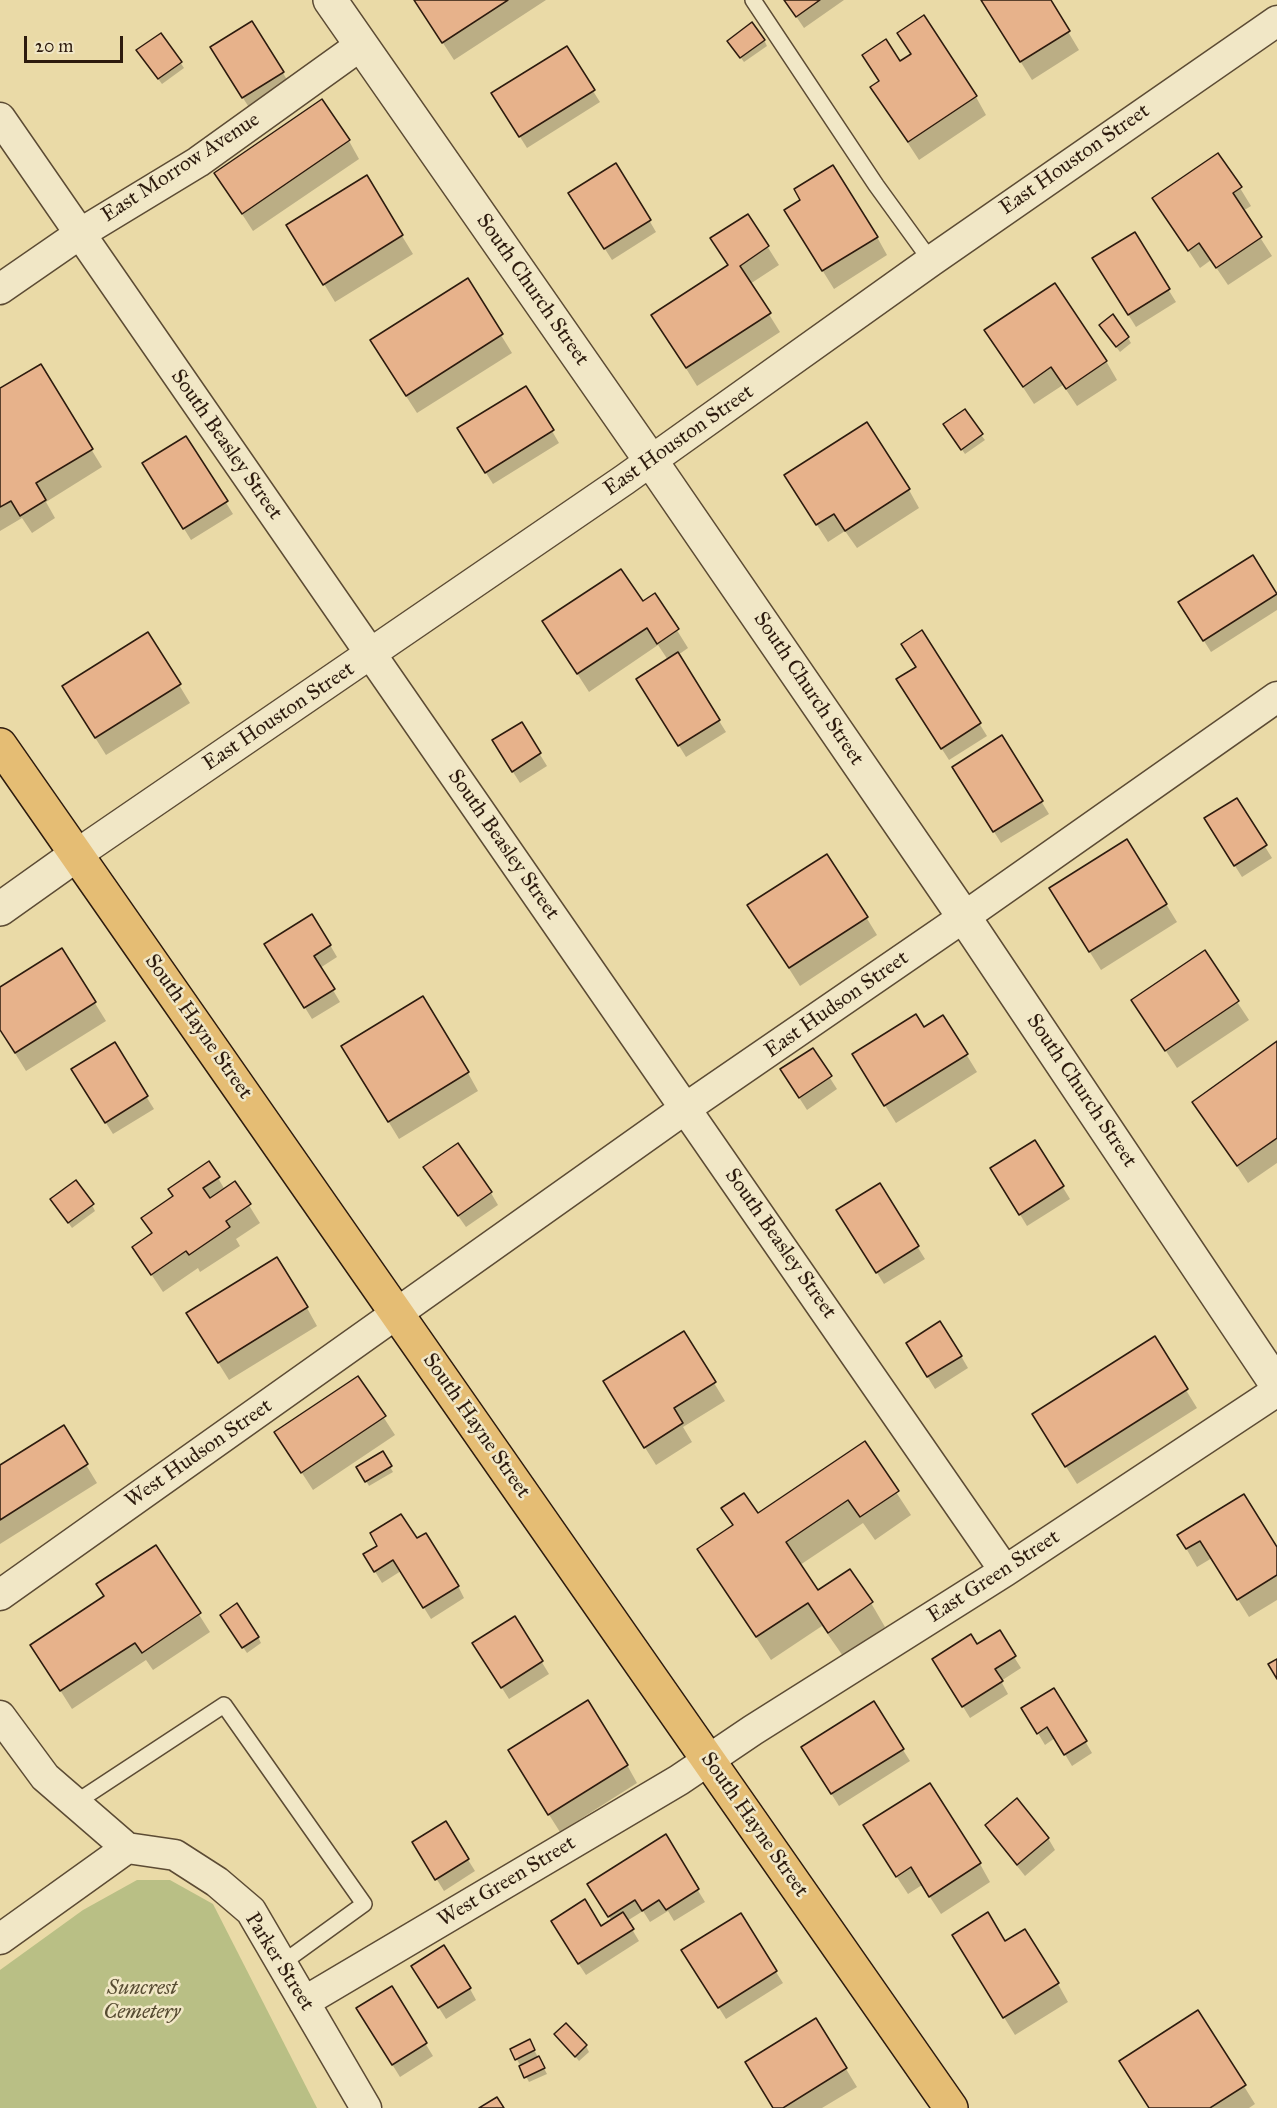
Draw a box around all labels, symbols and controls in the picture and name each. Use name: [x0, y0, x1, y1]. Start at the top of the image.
scale bar: [27, 24, 126, 62]
text: 20 m: [35, 35, 73, 57]
street label: East Houston Street: [995, 99, 1155, 221]
street label: East Morrow Avenue: [97, 108, 265, 228]
street label: South Church Street: [470, 209, 594, 371]
street label: South Beasley Street: [165, 365, 287, 525]
street label: East Houston Street: [599, 380, 759, 502]
street label: South Church Street: [747, 607, 869, 771]
street label: East Houston Street: [198, 657, 360, 777]
street label: South Beasley Street: [442, 765, 564, 925]
street label: East Hudson Street: [760, 946, 914, 1064]
street label: South Hayne Street: [139, 950, 257, 1104]
street label: South Church Street: [1020, 1009, 1142, 1173]
street label: South Beasley Street: [719, 1164, 841, 1324]
street label: South Hayne Street: [417, 1349, 535, 1503]
street label: West Hudson Street: [121, 1394, 277, 1514]
street label: East Green Street: [923, 1525, 1065, 1629]
street label: South Hayne Street: [695, 1748, 813, 1902]
street label: West Green Street: [434, 1831, 580, 1933]
street label: Parker Street: [239, 1908, 319, 2016]
park label: Suncrest Cemetery: [103, 1976, 181, 2026]

